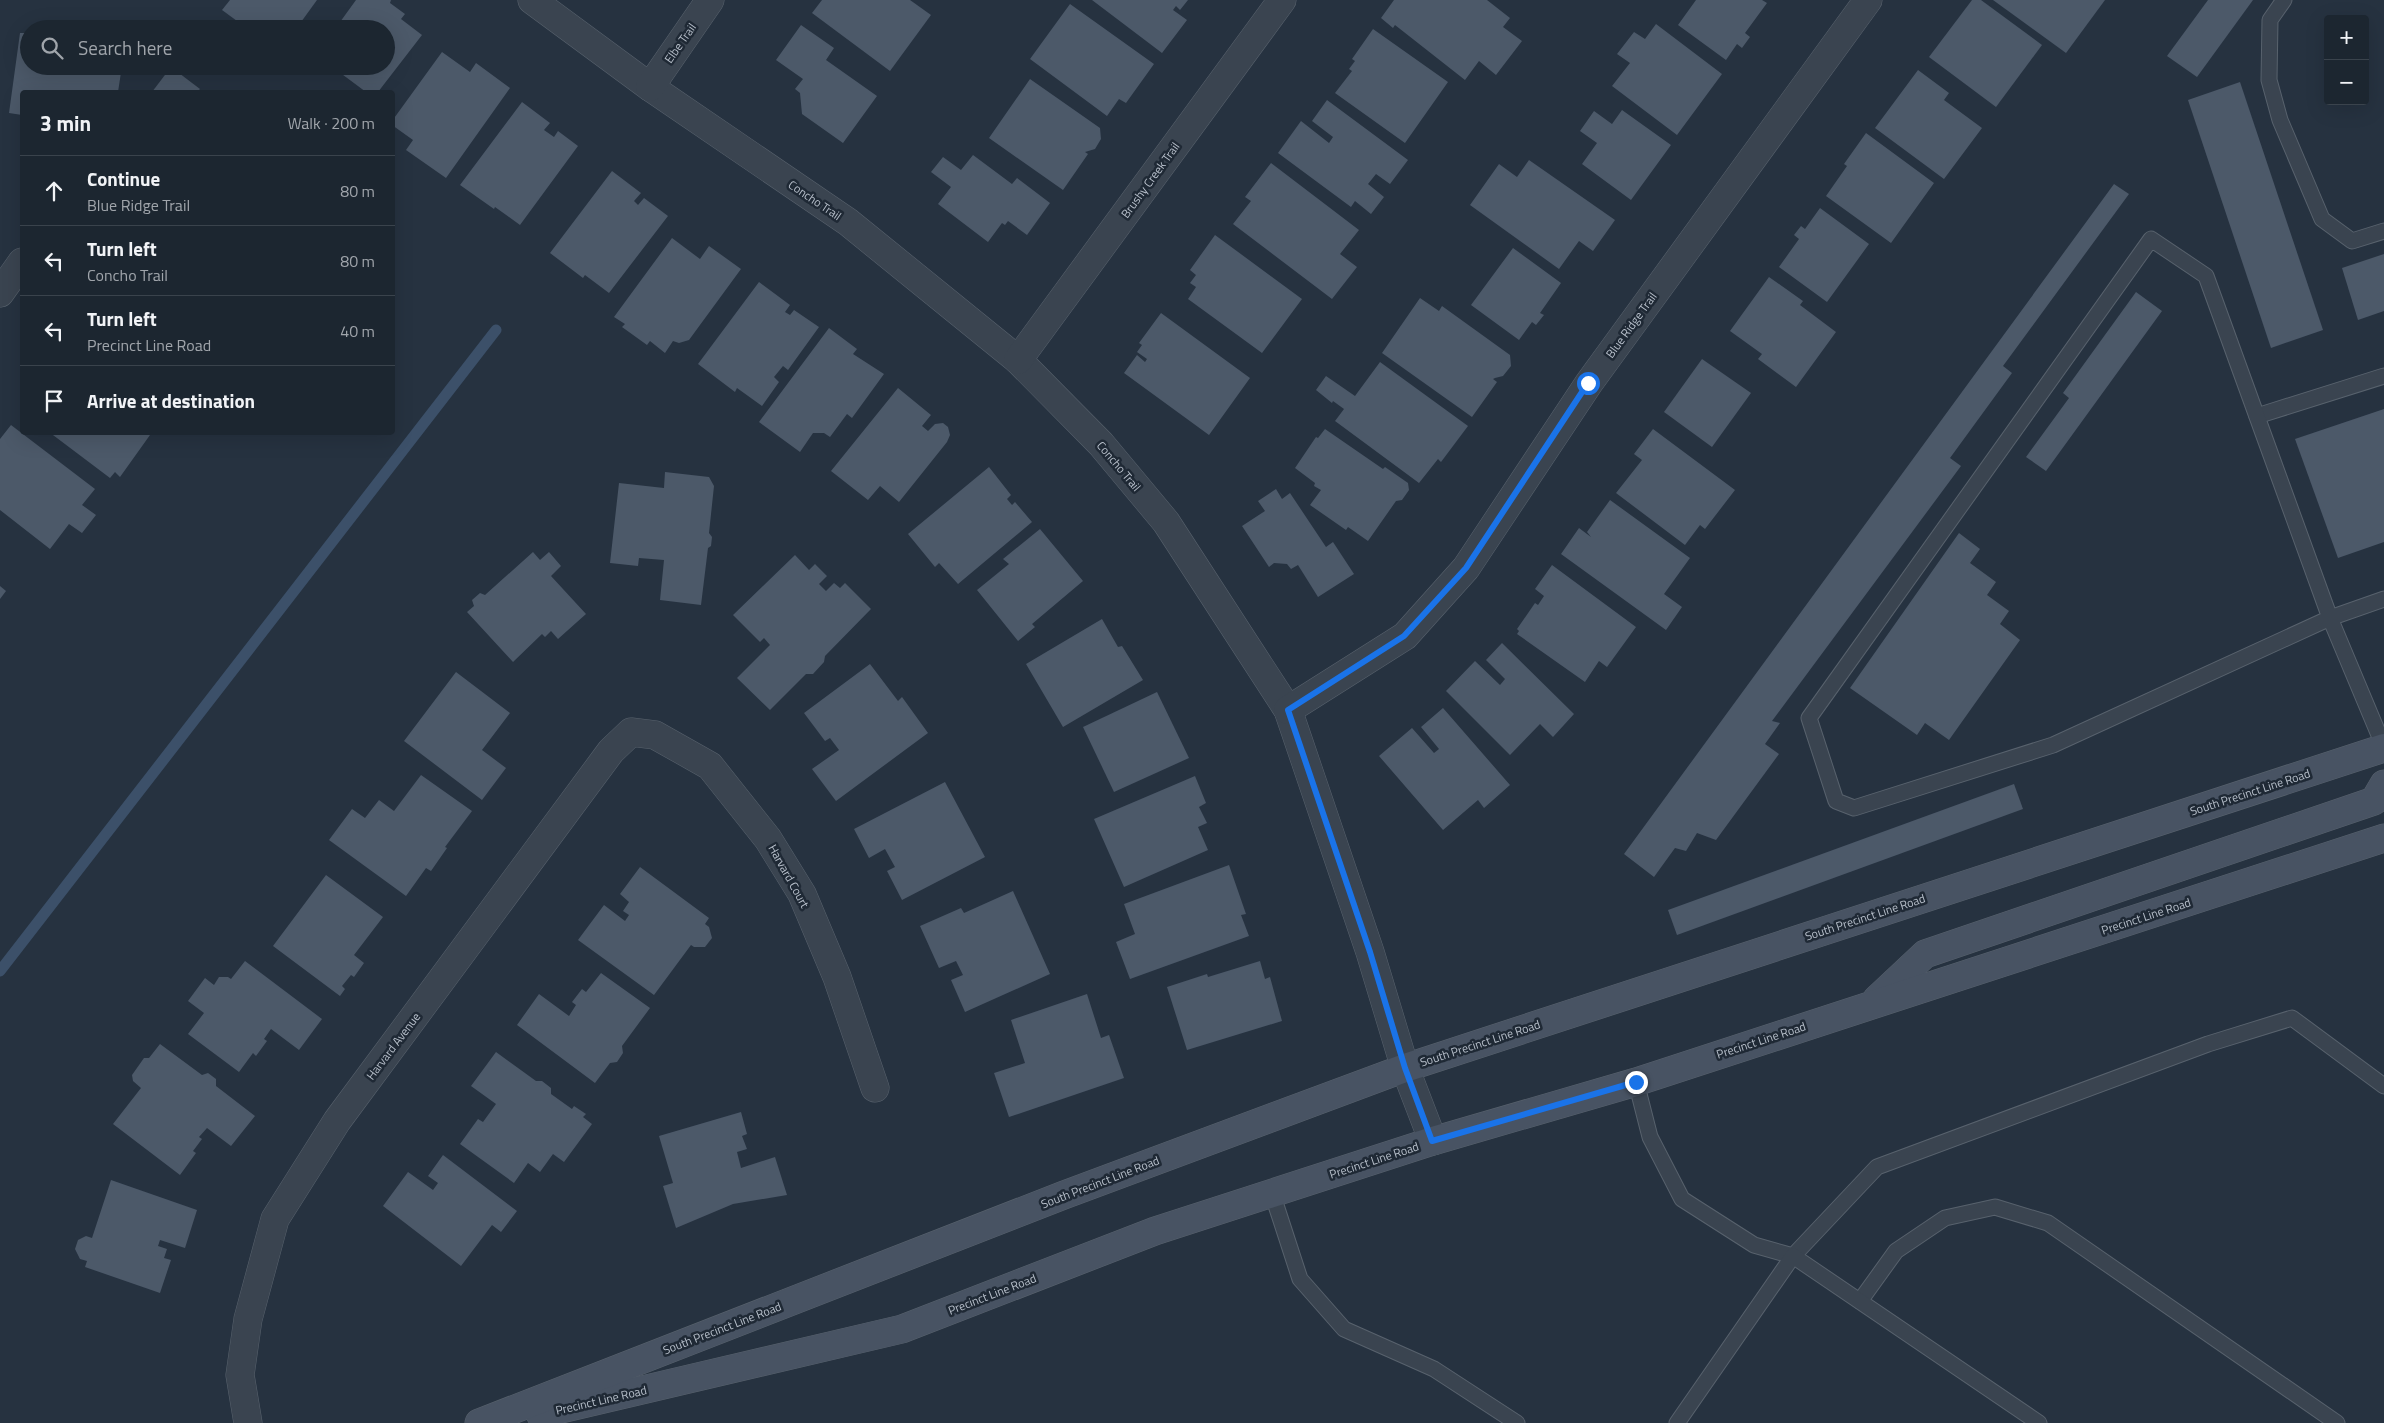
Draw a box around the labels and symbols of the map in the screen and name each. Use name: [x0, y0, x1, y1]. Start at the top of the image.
street label: Elbe Trail: [659, 19, 701, 67]
street label: Brushy Creek Trail: [1116, 138, 1184, 222]
street label: Concho Trail: [785, 175, 845, 225]
street label: Blue Ridge Trail: [1601, 288, 1661, 362]
route start: [1577, 372, 1600, 395]
street label: Concho Trail: [1092, 437, 1146, 495]
street label: South Precinct Line Road: [2187, 764, 2313, 820]
street label: Harvard Court: [764, 841, 815, 912]
street label: South Precinct Line Road: [1802, 889, 1928, 945]
street label: Precinct Line Road: [2099, 893, 2193, 939]
street label: Harvard Avenue: [361, 1008, 425, 1084]
street label: South Precinct Line Road: [1417, 1015, 1543, 1071]
street label: Precinct Line Road: [1714, 1017, 1808, 1063]
route end: [1625, 1071, 1648, 1094]
street label: Precinct Line Road: [1327, 1137, 1421, 1183]
street label: South Precinct Line Road: [1038, 1151, 1162, 1213]
street label: Precinct Line Road: [945, 1268, 1039, 1320]
street label: South Precinct Line Road: [660, 1297, 784, 1359]
street label: Precinct Line Road: [554, 1380, 648, 1420]

